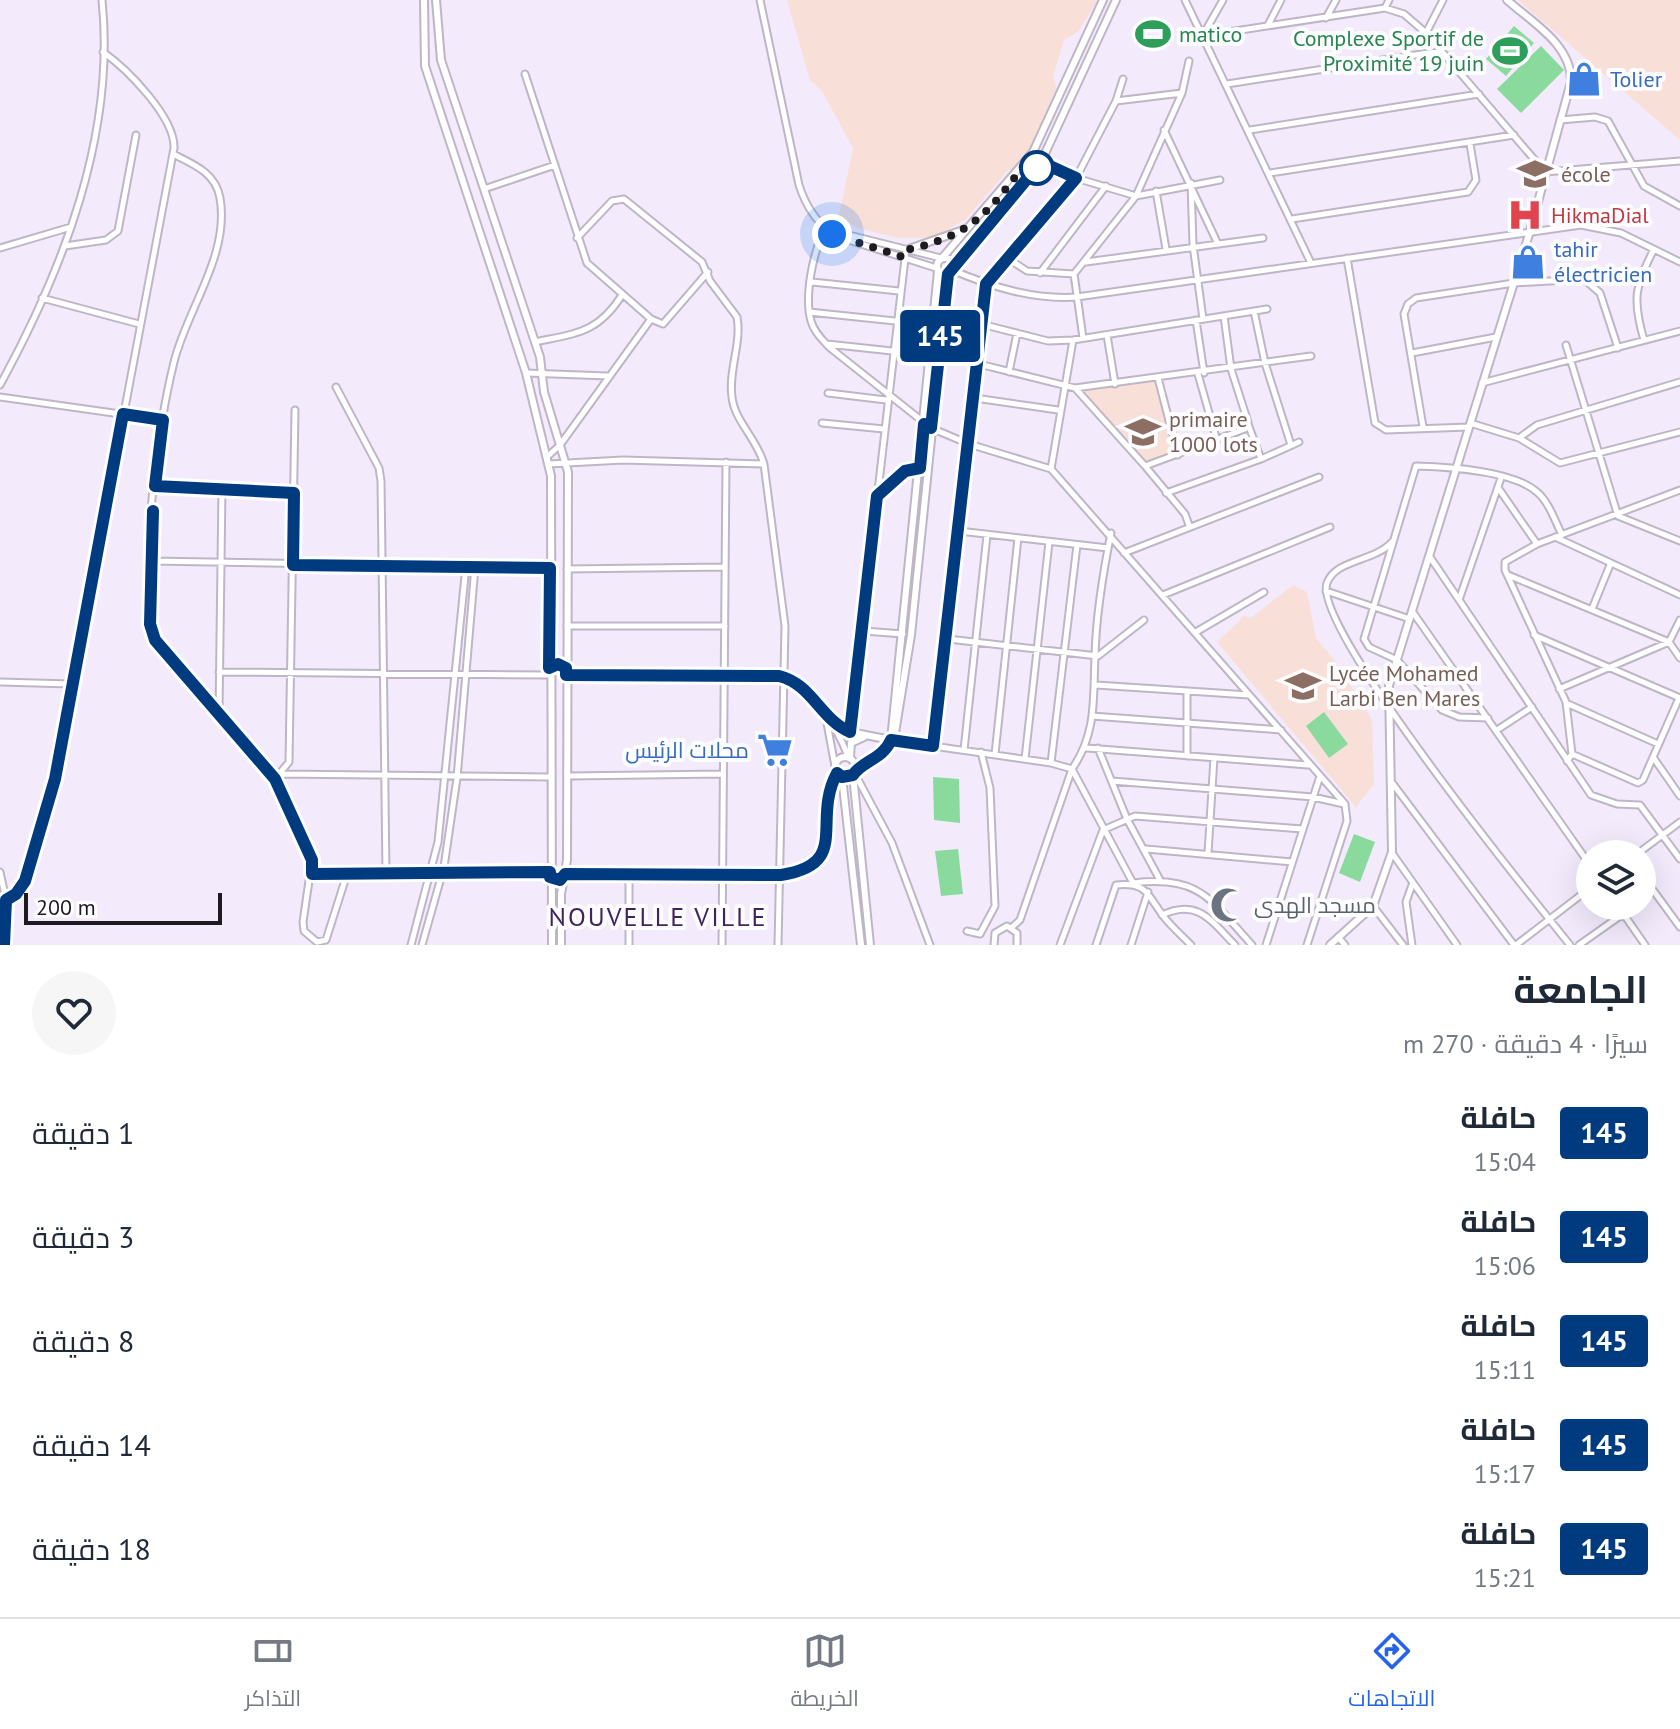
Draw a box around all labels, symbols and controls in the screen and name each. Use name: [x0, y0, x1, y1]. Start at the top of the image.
sports icon: matico: [1134, 15, 1172, 53]
place label: matico: [1179, 20, 1242, 48]
place label: Complexe Sportif de Proximité 19 juin: [1293, 24, 1484, 77]
sports icon: Complexe Sportif de Proximité 19 juin: [1491, 32, 1529, 70]
shop icon: Tolier: [1565, 60, 1603, 98]
place label: Tolier: [1610, 65, 1663, 93]
unlabelled marker: [1020, 151, 1054, 185]
school or university icon: école: [1516, 155, 1554, 193]
place label: école: [1561, 160, 1611, 188]
hospital icon: HikmaDial: [1506, 196, 1544, 234]
place label: HikmaDial: [1551, 201, 1649, 229]
your location: [812, 214, 852, 254]
place label: tahir électricien: [1554, 235, 1652, 288]
shop icon: tahir électricien: [1509, 243, 1547, 281]
line badge: 145: [894, 310, 986, 362]
text: 145: [916, 317, 964, 354]
place label: primaire 1000 lots: [1169, 405, 1258, 458]
school or university icon: primaire 1000 lots: [1124, 413, 1162, 451]
place label: Lycée Mohamed Larbi Ben Mares: [1329, 659, 1480, 712]
school or university icon: Lycée Mohamed Larbi Ben Mares: [1284, 667, 1322, 705]
supermarket icon: محلات الرئيس: [756, 731, 794, 769]
place label: محلات الرئيس: [625, 736, 749, 764]
map controls: [1576, 840, 1656, 920]
button: layers: [1576, 840, 1656, 920]
mosque icon: مسجد الهدى: [1209, 886, 1247, 924]
scale bar: [24, 889, 222, 925]
place label: مسجد الهدى: [1254, 891, 1376, 919]
text: 200 m: [36, 893, 96, 921]
district label: NOUVELLE VILLE: [548, 900, 768, 933]
text: الجامعة: [1514, 964, 1648, 1013]
button: heart: [32, 971, 116, 1055]
text: سيرًا · 4 دقيقة · 270 m: [1403, 1027, 1648, 1060]
text: حافلة: [1461, 1097, 1536, 1136]
text: 1 دقيقة: [32, 1113, 134, 1152]
text: 145: [1580, 1114, 1628, 1151]
text: 15:04: [1474, 1145, 1536, 1178]
text: حافلة: [1461, 1201, 1536, 1240]
text: 3 دقيقة: [32, 1217, 134, 1256]
text: 145: [1580, 1218, 1628, 1255]
text: 15:06: [1474, 1249, 1536, 1282]
text: حافلة: [1461, 1305, 1536, 1344]
text: 8 دقيقة: [32, 1321, 134, 1360]
text: 145: [1580, 1322, 1628, 1359]
text: 15:11: [1474, 1353, 1536, 1386]
text: حافلة: [1461, 1409, 1536, 1448]
text: 14 دقيقة: [32, 1425, 151, 1464]
text: 145: [1580, 1426, 1628, 1463]
text: 15:17: [1474, 1457, 1536, 1490]
text: حافلة: [1461, 1513, 1536, 1552]
text: 18 دقيقة: [32, 1529, 151, 1568]
text: 145: [1580, 1530, 1628, 1567]
text: 15:21: [1474, 1561, 1536, 1594]
tab: التذاكر: [245, 1629, 301, 1719]
tab: الخريطة: [790, 1629, 859, 1719]
tab: الاتجاهات: [1348, 1629, 1435, 1719]

